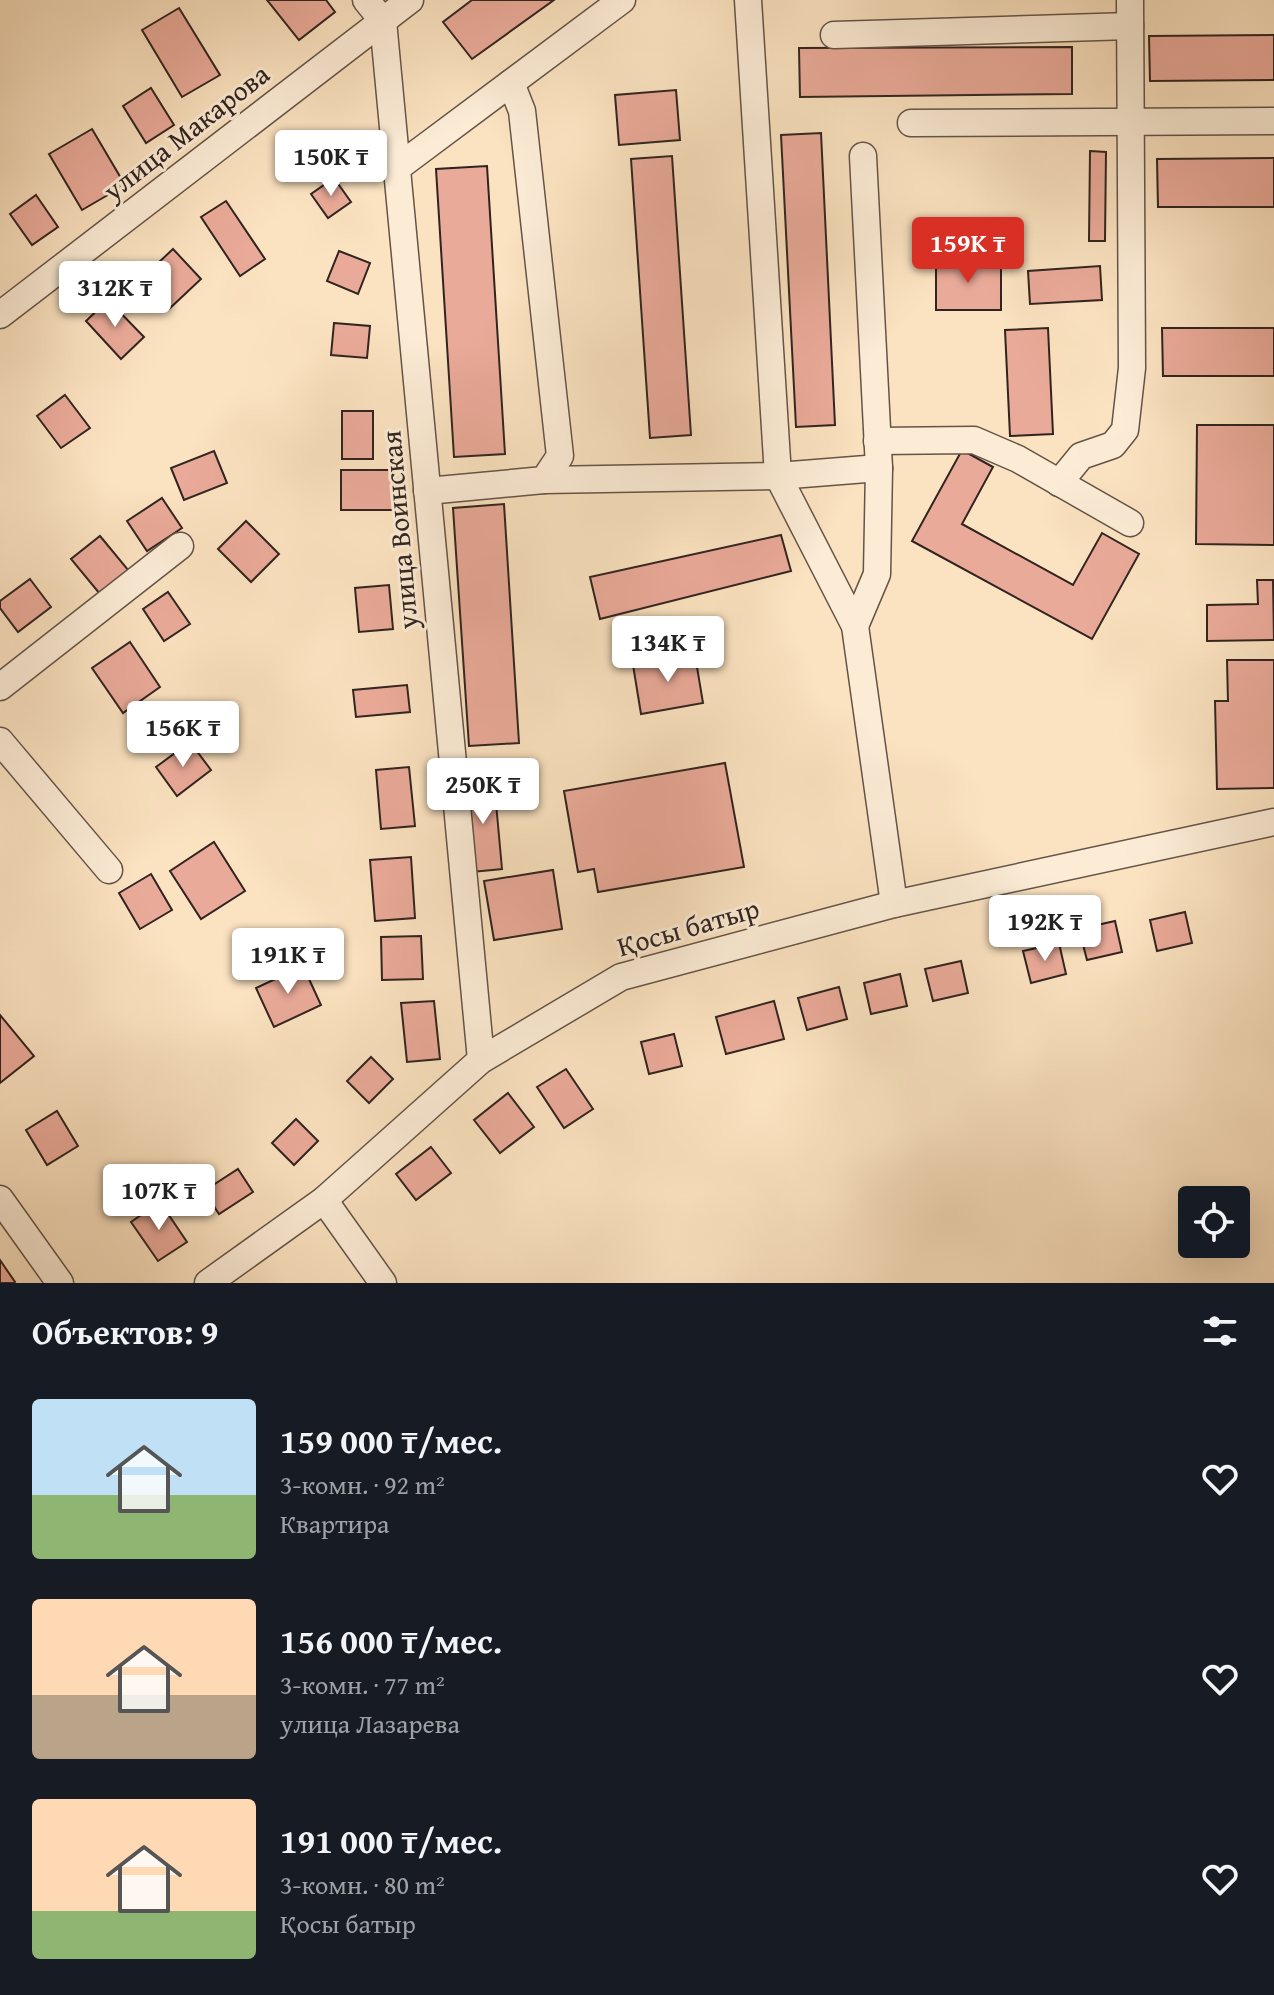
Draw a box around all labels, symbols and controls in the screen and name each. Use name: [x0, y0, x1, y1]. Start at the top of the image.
street label: улица Макарова: [93, 53, 278, 210]
pin: 150K ₸: [266, 130, 396, 198]
text: 150K ₸: [293, 136, 369, 175]
pin: 159K ₸: [903, 217, 1033, 285]
text: 159K ₸: [930, 223, 1006, 262]
pin: 312K ₸: [50, 261, 180, 329]
text: 312K ₸: [77, 267, 153, 306]
street label: улица Воинская: [369, 429, 428, 632]
pin: 134K ₸: [603, 616, 733, 684]
text: 134K ₸: [630, 622, 706, 661]
pin: 156K ₸: [118, 701, 248, 769]
text: 156K ₸: [145, 707, 221, 746]
pin: 250K ₸: [418, 758, 548, 826]
text: 250K ₸: [445, 764, 521, 803]
street label: Қосы батыр: [612, 887, 764, 966]
pin: 192K ₸: [980, 895, 1110, 963]
text: 192K ₸: [1007, 901, 1083, 940]
pin: 191K ₸: [223, 928, 353, 996]
text: 191K ₸: [250, 934, 326, 973]
pin: 107K ₸: [94, 1164, 224, 1232]
text: 107K ₸: [121, 1170, 197, 1209]
map controls: [1178, 1186, 1250, 1258]
button: locate: [1178, 1186, 1250, 1258]
text: Объектов: 9: [32, 1307, 218, 1356]
icon: filters: [1198, 1309, 1242, 1353]
text: 159 000 ₸/мес.: [280, 1416, 502, 1465]
icon: home: [96, 1431, 192, 1527]
icon: heart: [1198, 1457, 1242, 1501]
text: 3-комн. · 92 m²: [280, 1465, 445, 1504]
text: Квартира: [280, 1504, 389, 1543]
text: 156 000 ₸/мес.: [280, 1616, 502, 1665]
icon: home: [96, 1631, 192, 1727]
icon: heart: [1198, 1657, 1242, 1701]
text: 3-комн. · 77 m²: [280, 1665, 445, 1704]
text: улица Лазарева: [280, 1704, 460, 1743]
text: 191 000 ₸/мес.: [280, 1816, 502, 1865]
icon: home: [96, 1831, 192, 1927]
icon: heart: [1198, 1857, 1242, 1901]
text: 3-комн. · 80 m²: [280, 1865, 445, 1904]
text: Қосы батыр: [280, 1904, 416, 1943]

